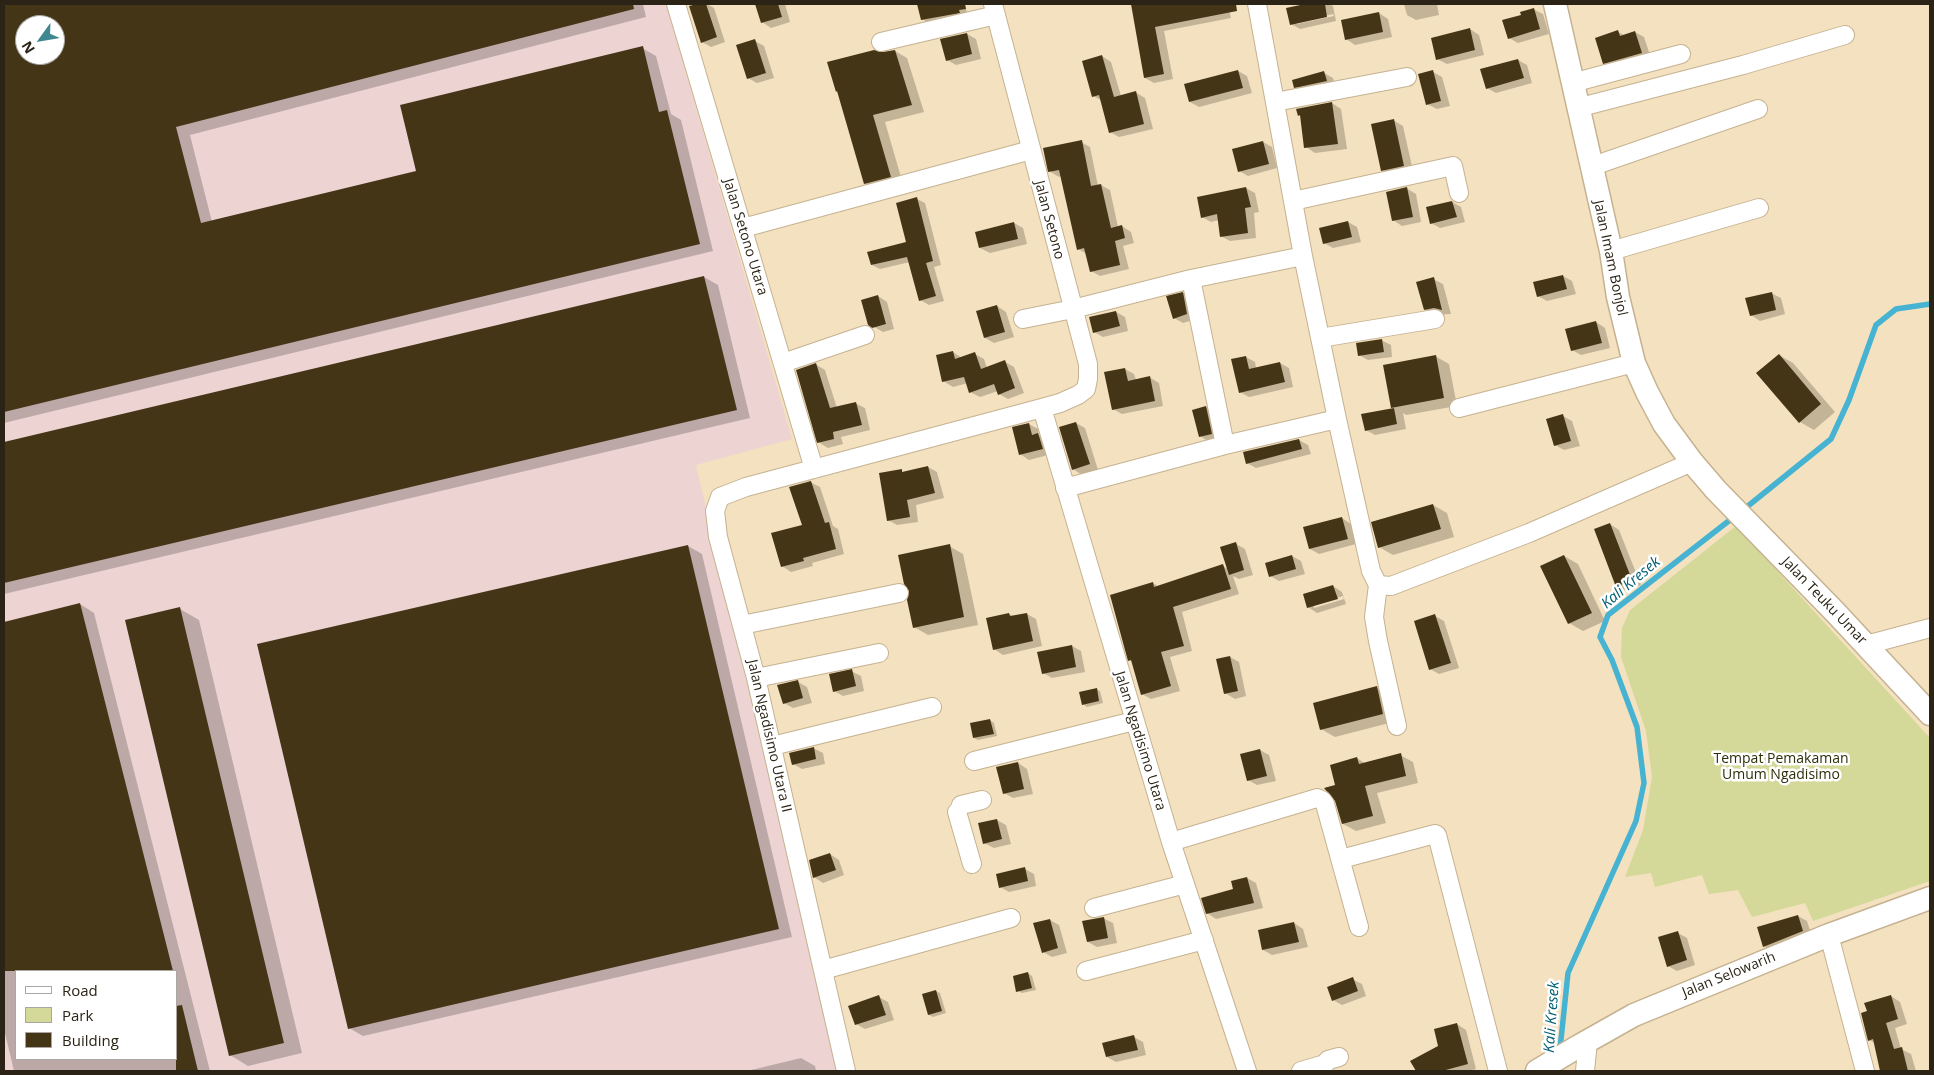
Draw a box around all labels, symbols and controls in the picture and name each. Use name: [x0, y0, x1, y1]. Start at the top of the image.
north arrow: [15, 15, 65, 65]
text: N: [17, 38, 39, 58]
street label: Jalan Setono Utara: [719, 177, 771, 297]
street label: Jalan Setono: [1030, 179, 1068, 261]
street label: Jalan Imam Bonjol: [1590, 199, 1630, 317]
water label: Kali Kresek: [1598, 553, 1664, 613]
street label: Jalan Teuku Umar: [1778, 554, 1870, 648]
street label: Jalan Ngadisimo Utara II: [743, 658, 795, 814]
street label: Jalan Ngadisimo Utara: [1111, 669, 1169, 813]
park label: Tempat Pemakaman Umum Ngadisimo: [1714, 751, 1848, 784]
street label: Jalan Selowarih: [1680, 949, 1778, 1001]
legend: [15, 970, 178, 1060]
text: Road: [62, 980, 98, 1000]
water label: Kali Kresek: [1541, 981, 1563, 1053]
text: Park: [62, 1005, 93, 1025]
text: Building: [62, 1030, 119, 1050]

